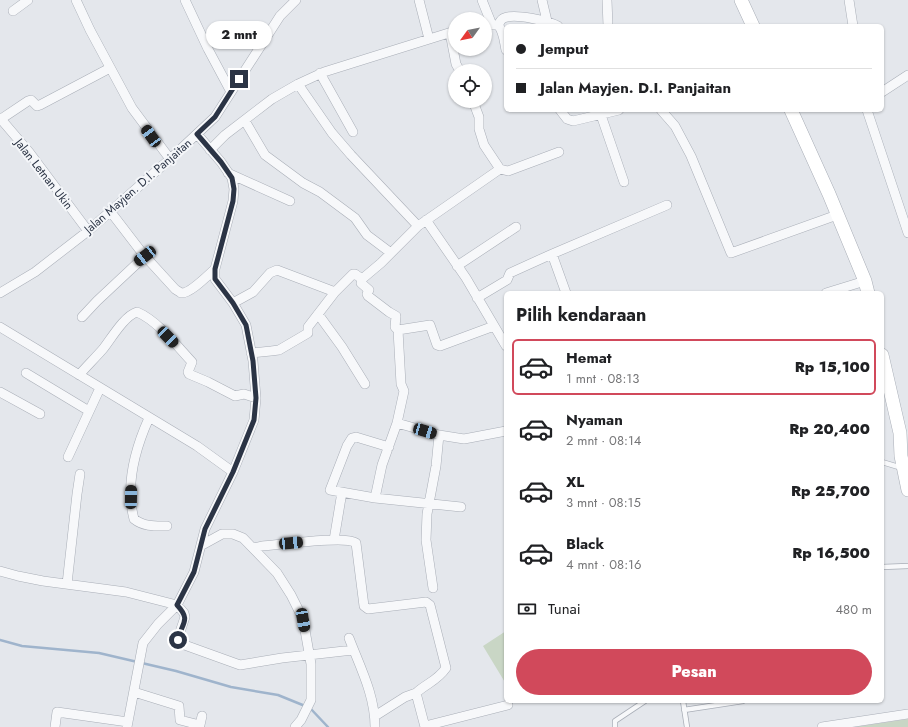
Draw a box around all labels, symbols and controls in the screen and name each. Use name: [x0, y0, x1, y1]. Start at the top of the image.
north arrow: [448, 12, 492, 56]
map controls: [448, 12, 492, 108]
callout: 2 mnt: [206, 21, 272, 49]
text: 2 mnt: [221, 25, 257, 44]
text: Jemput: [540, 38, 589, 60]
button: locate: [448, 64, 492, 108]
route end: [230, 70, 248, 88]
text: Jalan Mayjen. D.I. Panjaitan: [540, 77, 731, 99]
car: [139, 123, 163, 149]
street label: Jalan Letnan Ukin: [9, 133, 77, 213]
street label: Jalan Mayjen. D.I. Panjaitan: [79, 134, 196, 239]
car: [132, 244, 158, 268]
text: Pilih kendaraan: [516, 302, 646, 328]
car: [155, 324, 181, 350]
text: Hemat: [566, 347, 612, 369]
icon: car: [518, 349, 554, 385]
text: Rp 15,100: [795, 356, 870, 378]
text: 1 mnt · 08:13: [566, 369, 639, 388]
text: Nyaman: [566, 409, 623, 431]
icon: car: [518, 411, 554, 447]
text: Rp 20,400: [789, 418, 870, 440]
car: [412, 422, 438, 440]
text: 2 mnt · 08:14: [566, 431, 641, 450]
text: XL: [566, 471, 584, 493]
icon: car: [518, 473, 554, 509]
text: Rp 25,700: [791, 480, 870, 502]
car: [125, 485, 137, 509]
text: 3 mnt · 08:15: [566, 493, 641, 512]
text: Black: [566, 533, 604, 555]
icon: car: [518, 535, 554, 571]
car: [279, 536, 303, 550]
text: Rp 16,500: [792, 542, 870, 564]
text: 4 mnt · 08:16: [566, 555, 641, 574]
icon: cash: [516, 598, 538, 620]
text: Tunai: [548, 598, 581, 620]
text: 480 m: [835, 600, 872, 619]
car: [295, 607, 311, 633]
route start: [169, 631, 187, 649]
button: Pesan: [516, 649, 872, 695]

